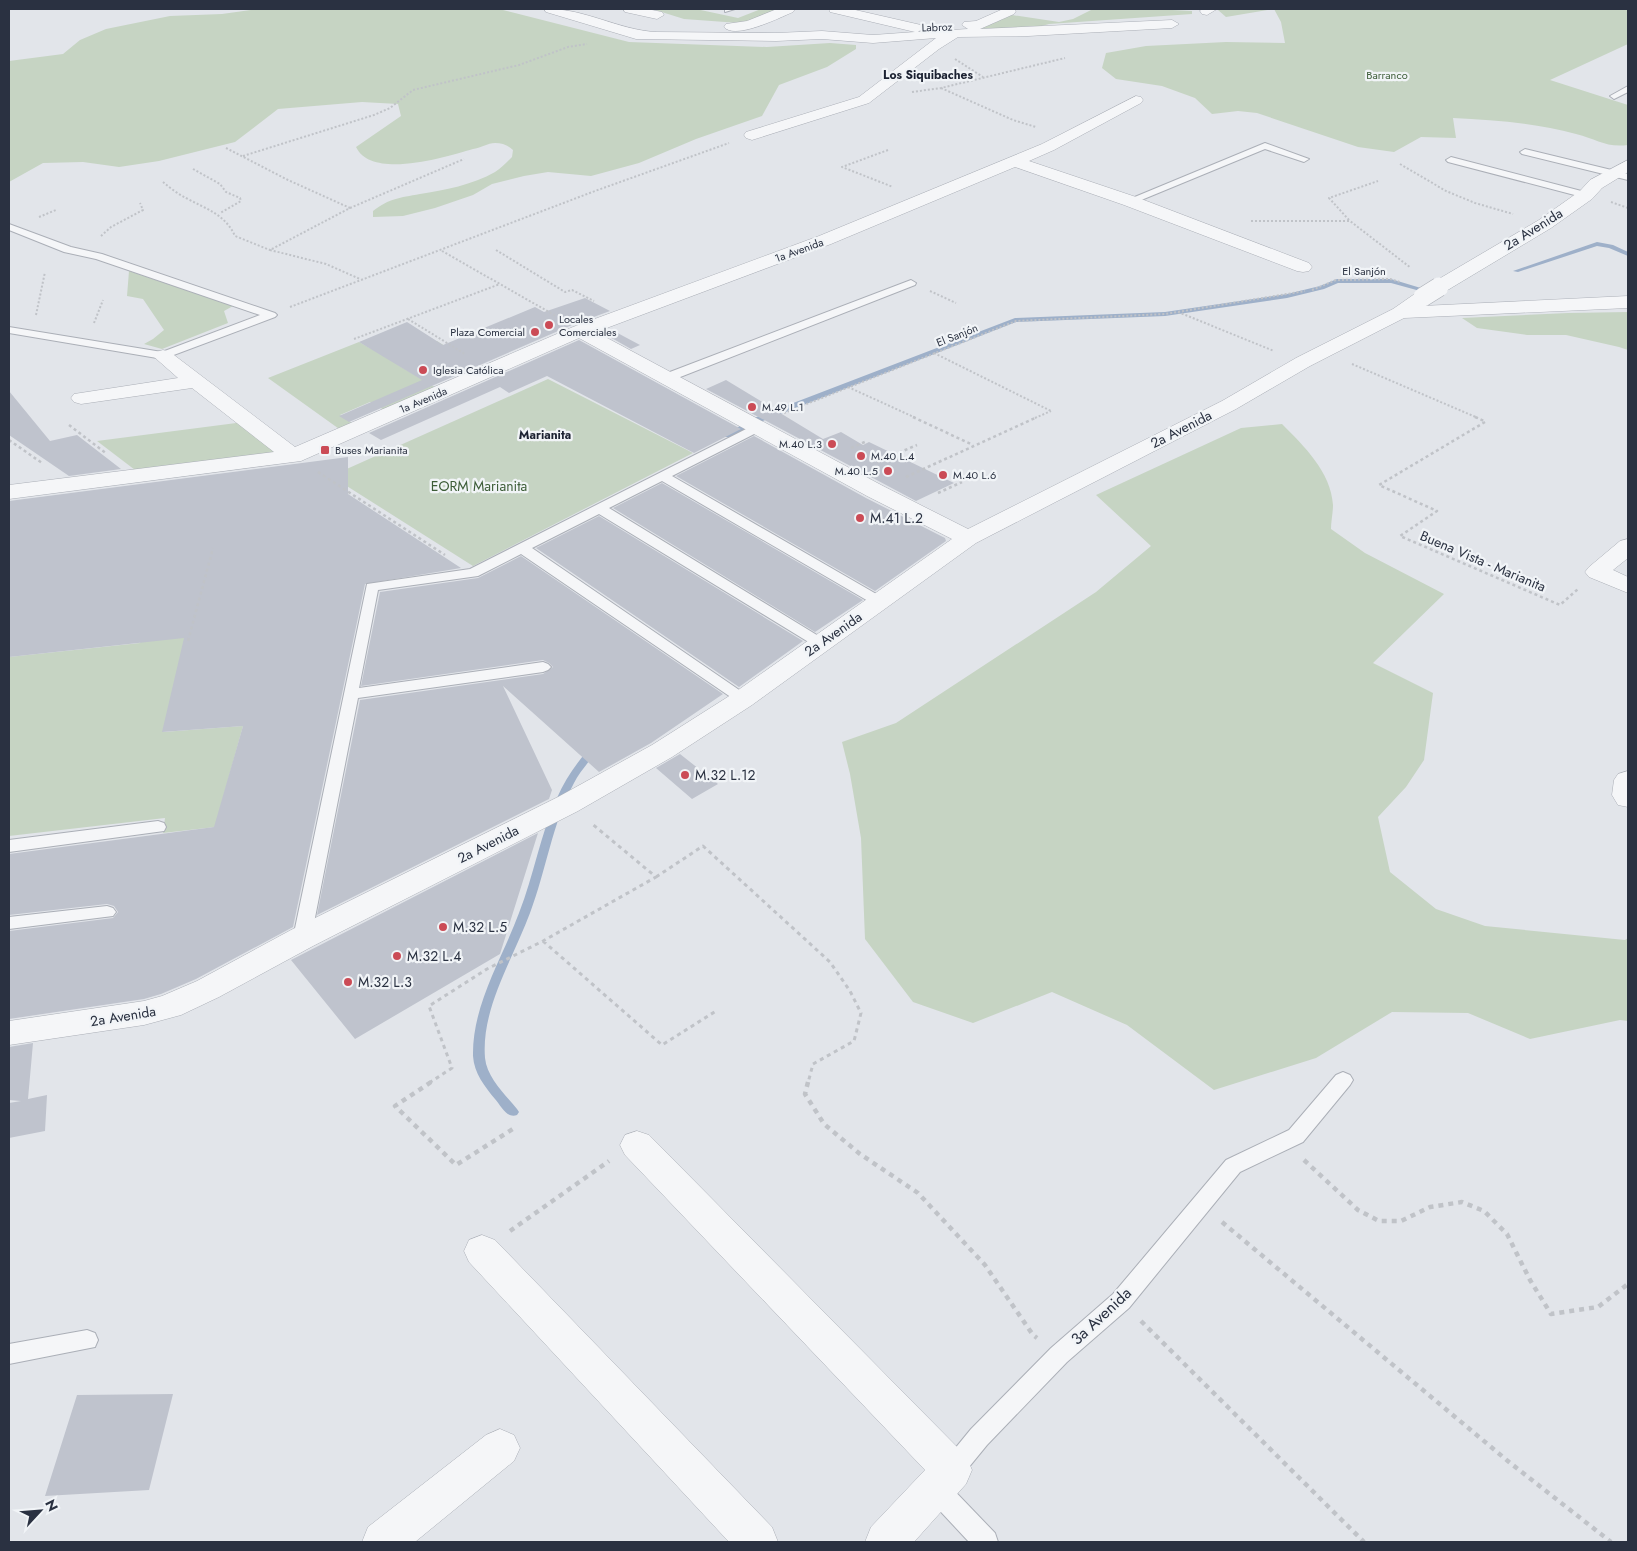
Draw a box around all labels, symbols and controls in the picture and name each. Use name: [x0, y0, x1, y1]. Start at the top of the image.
street label: Labroz: [921, 18, 953, 36]
district label: Los Siquibaches: [883, 66, 973, 84]
park label: Barranco: [1366, 67, 1408, 83]
street label: 2a Avenida: [1500, 203, 1566, 255]
street label: 1a Avenida: [772, 234, 826, 266]
street label: El Sanjón: [1342, 263, 1386, 279]
place label: Locales Comerciales: [559, 311, 617, 340]
marker: Locales Comerciales: [543, 319, 555, 331]
street label: El Sanjón: [934, 319, 980, 351]
place label: Plaza Comercial: [450, 324, 525, 340]
marker: Plaza Comercial: [529, 326, 541, 338]
place label: Iglesia Católica: [433, 362, 503, 378]
marker: Iglesia Católica: [417, 364, 429, 376]
street label: 1a Avenida: [396, 383, 450, 417]
place label: M.49 L.1: [762, 399, 804, 415]
marker: M.49 L.1: [746, 401, 758, 413]
street label: 2a Avenida: [1147, 405, 1215, 453]
district label: Marianita: [519, 426, 571, 444]
place label: M.40 L.3: [779, 436, 822, 452]
marker: M.40 L.3: [826, 438, 838, 450]
place label: Buses Marianita: [335, 442, 407, 458]
marker: Buses Marianita: [319, 444, 331, 456]
place label: M.40 L.4: [871, 448, 915, 464]
marker: M.40 L.4: [855, 450, 867, 462]
place label: M.40 L.5: [835, 463, 878, 479]
marker: M.40 L.5: [882, 465, 894, 477]
place label: M.40 L.6: [953, 467, 996, 483]
marker: M.40 L.6: [937, 469, 949, 481]
park label: EORM Marianita: [431, 476, 527, 496]
place label: M.41 L.2: [870, 508, 923, 528]
marker: M.41 L.2: [854, 512, 866, 524]
street label: Buena Vista - Marianita: [1417, 525, 1549, 597]
street label: 2a Avenida: [800, 607, 866, 661]
place label: M.32 L.12: [695, 765, 756, 785]
marker: M.32 L.12: [679, 769, 691, 781]
street label: 2a Avenida: [454, 820, 522, 868]
place label: M.32 L.5: [453, 917, 507, 937]
marker: M.32 L.5: [437, 921, 449, 933]
place label: M.32 L.4: [407, 946, 461, 966]
marker: M.32 L.4: [391, 950, 403, 962]
place label: M.32 L.3: [358, 972, 412, 992]
marker: M.32 L.3: [342, 976, 354, 988]
street label: 2a Avenida: [89, 1001, 157, 1031]
street label: 3a Avenida: [1066, 1282, 1136, 1350]
north arrow: [15, 1486, 65, 1536]
text: N: [40, 1496, 63, 1515]

